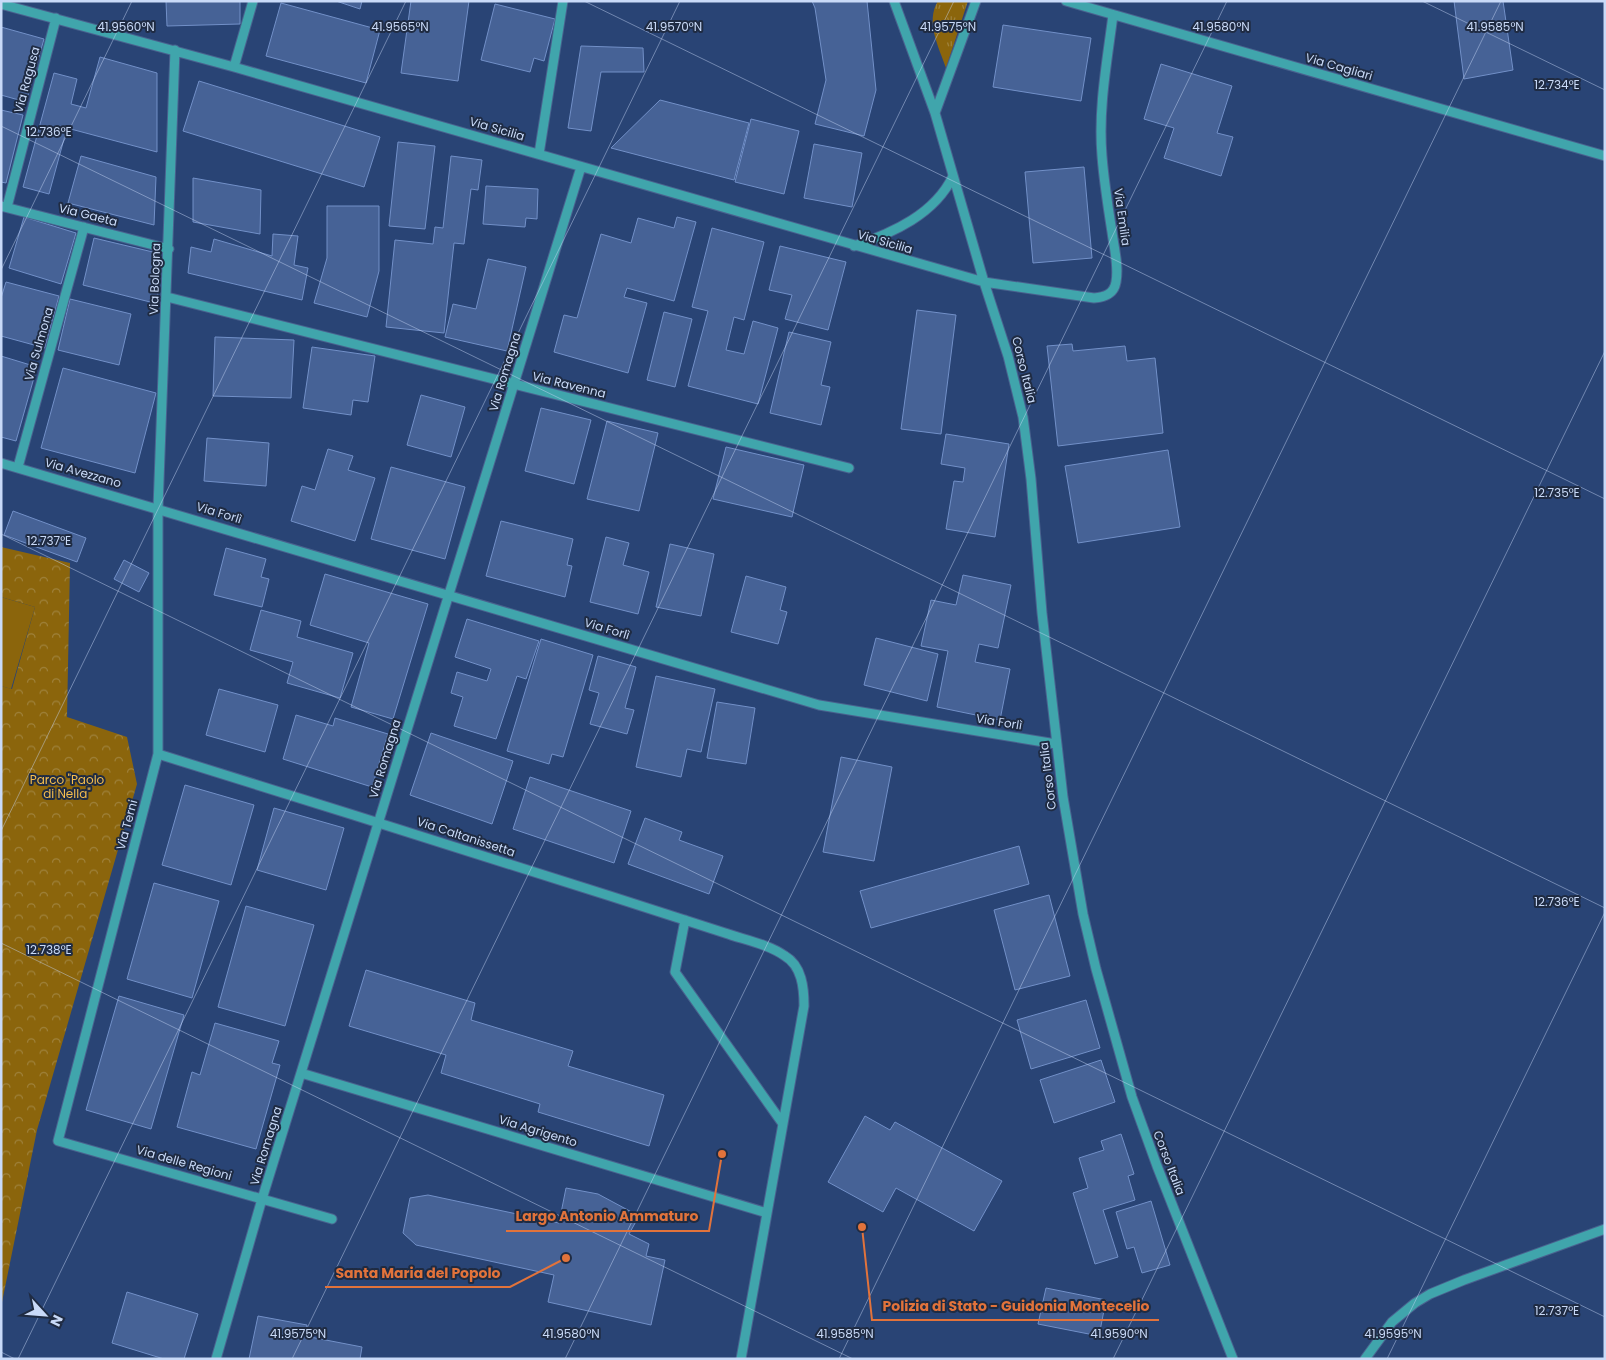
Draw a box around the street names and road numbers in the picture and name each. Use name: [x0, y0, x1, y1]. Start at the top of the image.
street label: Via Ragusa: [10, 45, 44, 115]
street label: Via Cagliari: [1303, 49, 1375, 84]
street label: Via Sicilia: [468, 113, 527, 144]
street label: Via Emilia: [1110, 187, 1135, 247]
street label: Via Gaeta: [57, 199, 119, 230]
street label: Via Sicilia: [856, 226, 915, 257]
street label: Via Bologna: [145, 243, 164, 315]
street label: Via Sulmona: [20, 305, 57, 383]
street label: Via Romagna: [484, 330, 525, 413]
street label: Corso Italia: [1008, 335, 1041, 405]
street label: Via Ravenna: [530, 367, 608, 402]
street label: Via Avezzano: [43, 453, 124, 492]
street label: Via Forlì: [194, 498, 244, 527]
street label: Via Forlì: [582, 614, 632, 643]
street label: Via Forlì: [975, 709, 1023, 734]
street label: Via Romagna: [364, 717, 405, 800]
street label: Corso Italia: [1035, 741, 1060, 811]
street label: Via Terni: [112, 798, 141, 852]
street label: Via Caltanissetta: [415, 813, 518, 860]
street label: Via Romagna: [245, 1104, 286, 1187]
street label: Via Agrigento: [497, 1111, 580, 1151]
street label: Corso Italia: [1149, 1128, 1190, 1198]
street label: Via delle Regioni: [134, 1141, 234, 1184]

